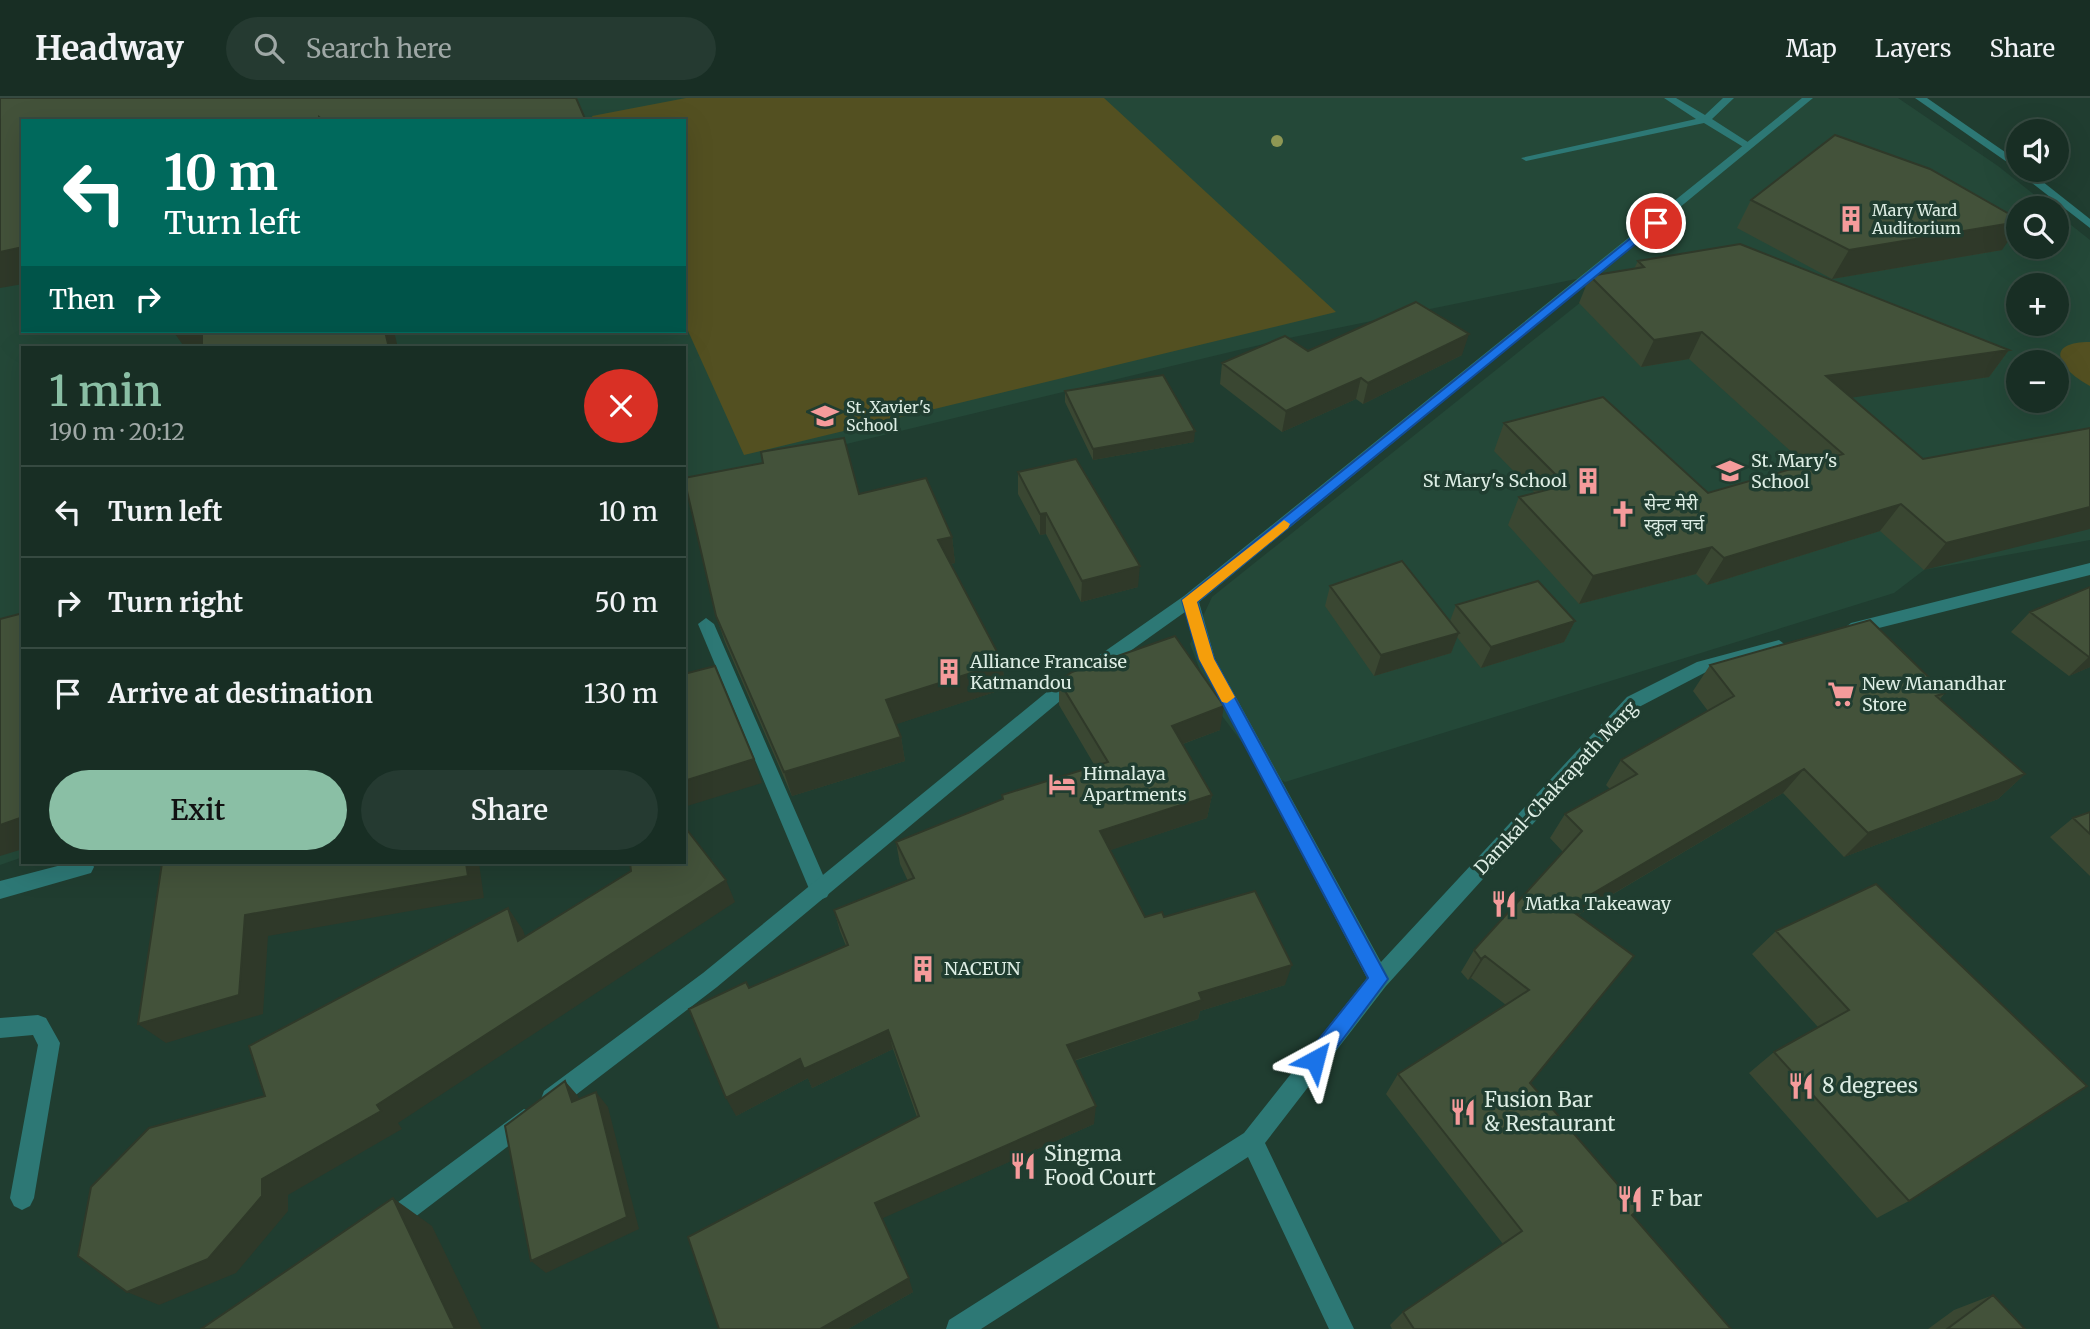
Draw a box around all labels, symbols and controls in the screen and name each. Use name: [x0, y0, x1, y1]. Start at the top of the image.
search box: [226, 17, 716, 80]
text: Headway: [35, 28, 184, 69]
icon: search: [250, 29, 288, 67]
text: Search here: [306, 32, 452, 65]
text: Map: [1786, 33, 1837, 64]
text: Layers: [1875, 33, 1951, 64]
text: Share: [1989, 33, 2055, 64]
map controls: [2006, 119, 2069, 413]
button: sound: [2006, 119, 2069, 182]
text: 10 m: [164, 142, 278, 203]
icon: left: [49, 147, 140, 238]
pin: [1626, 193, 1686, 253]
button: search: [2006, 196, 2069, 259]
place label: Mary Ward Auditorium: [1871, 200, 1961, 238]
text: Turn left: [164, 203, 301, 243]
icon: arrive: [1637, 204, 1675, 242]
building icon: Mary Ward Auditorium: [1836, 204, 1866, 234]
button: +: [2006, 273, 2069, 336]
icon: right: [129, 280, 167, 318]
text: Then: [49, 283, 115, 316]
button: −: [2006, 350, 2069, 413]
text: 1 min: [49, 365, 162, 417]
button: close: [584, 369, 658, 443]
place label: St. Xavier's School: [846, 397, 931, 435]
school or university icon: St. Xavier's School: [810, 401, 840, 431]
text: 190 m · 20:12: [49, 417, 185, 446]
place label: St. Mary's School: [1751, 449, 1837, 493]
school or university icon: St. Mary's School: [1715, 456, 1745, 486]
building icon: St Mary's School: [1573, 466, 1603, 496]
place label: St Mary's School: [1423, 469, 1567, 492]
place label: सेन्ट मेरी स्कूल चर्च: [1644, 492, 1705, 537]
icon: left: [49, 493, 87, 531]
text: Turn left: [108, 495, 222, 528]
text: 10 m: [599, 495, 658, 528]
church icon: सेन्ट मेरी स्कूल चर्च: [1608, 499, 1638, 529]
icon: right: [49, 584, 87, 622]
text: Turn right: [108, 586, 243, 619]
text: 50 m: [594, 586, 658, 619]
place label: Alliance Francaise Katmandou: [969, 650, 1127, 694]
building icon: Alliance Francaise Katmandou: [934, 657, 964, 687]
place label: New Manandhar Store: [1862, 672, 2006, 716]
icon: arrive: [49, 675, 87, 713]
text: Arrive at destination: [108, 677, 373, 710]
text: 130 m: [584, 677, 658, 710]
supermarket icon: New Manandhar Store: [1826, 679, 1856, 709]
street label: Damkal-Chakrapath Marg: [1469, 696, 1642, 879]
place label: Himalaya Apartments: [1082, 762, 1187, 806]
hotel icon: Himalaya Apartments: [1047, 769, 1077, 799]
button: Exit: [49, 770, 347, 850]
button: Share: [361, 770, 658, 850]
restaurant icon: Matka Takeaway: [1489, 889, 1519, 919]
place label: Matka Takeaway: [1525, 892, 1672, 915]
building icon: NACEUN: [908, 954, 938, 984]
place label: NACEUN: [944, 957, 1021, 980]
position arrow: [1278, 1023, 1352, 1097]
restaurant icon: 8 degrees: [1786, 1071, 1816, 1101]
place label: 8 degrees: [1822, 1072, 1918, 1099]
place label: Fusion Bar & Restaurant: [1484, 1086, 1615, 1137]
restaurant icon: Fusion Bar & Restaurant: [1448, 1097, 1478, 1127]
place label: Singma Food Court: [1044, 1140, 1156, 1191]
restaurant icon: Singma Food Court: [1008, 1151, 1038, 1181]
restaurant icon: F bar: [1615, 1184, 1645, 1214]
place label: F bar: [1651, 1185, 1702, 1212]

